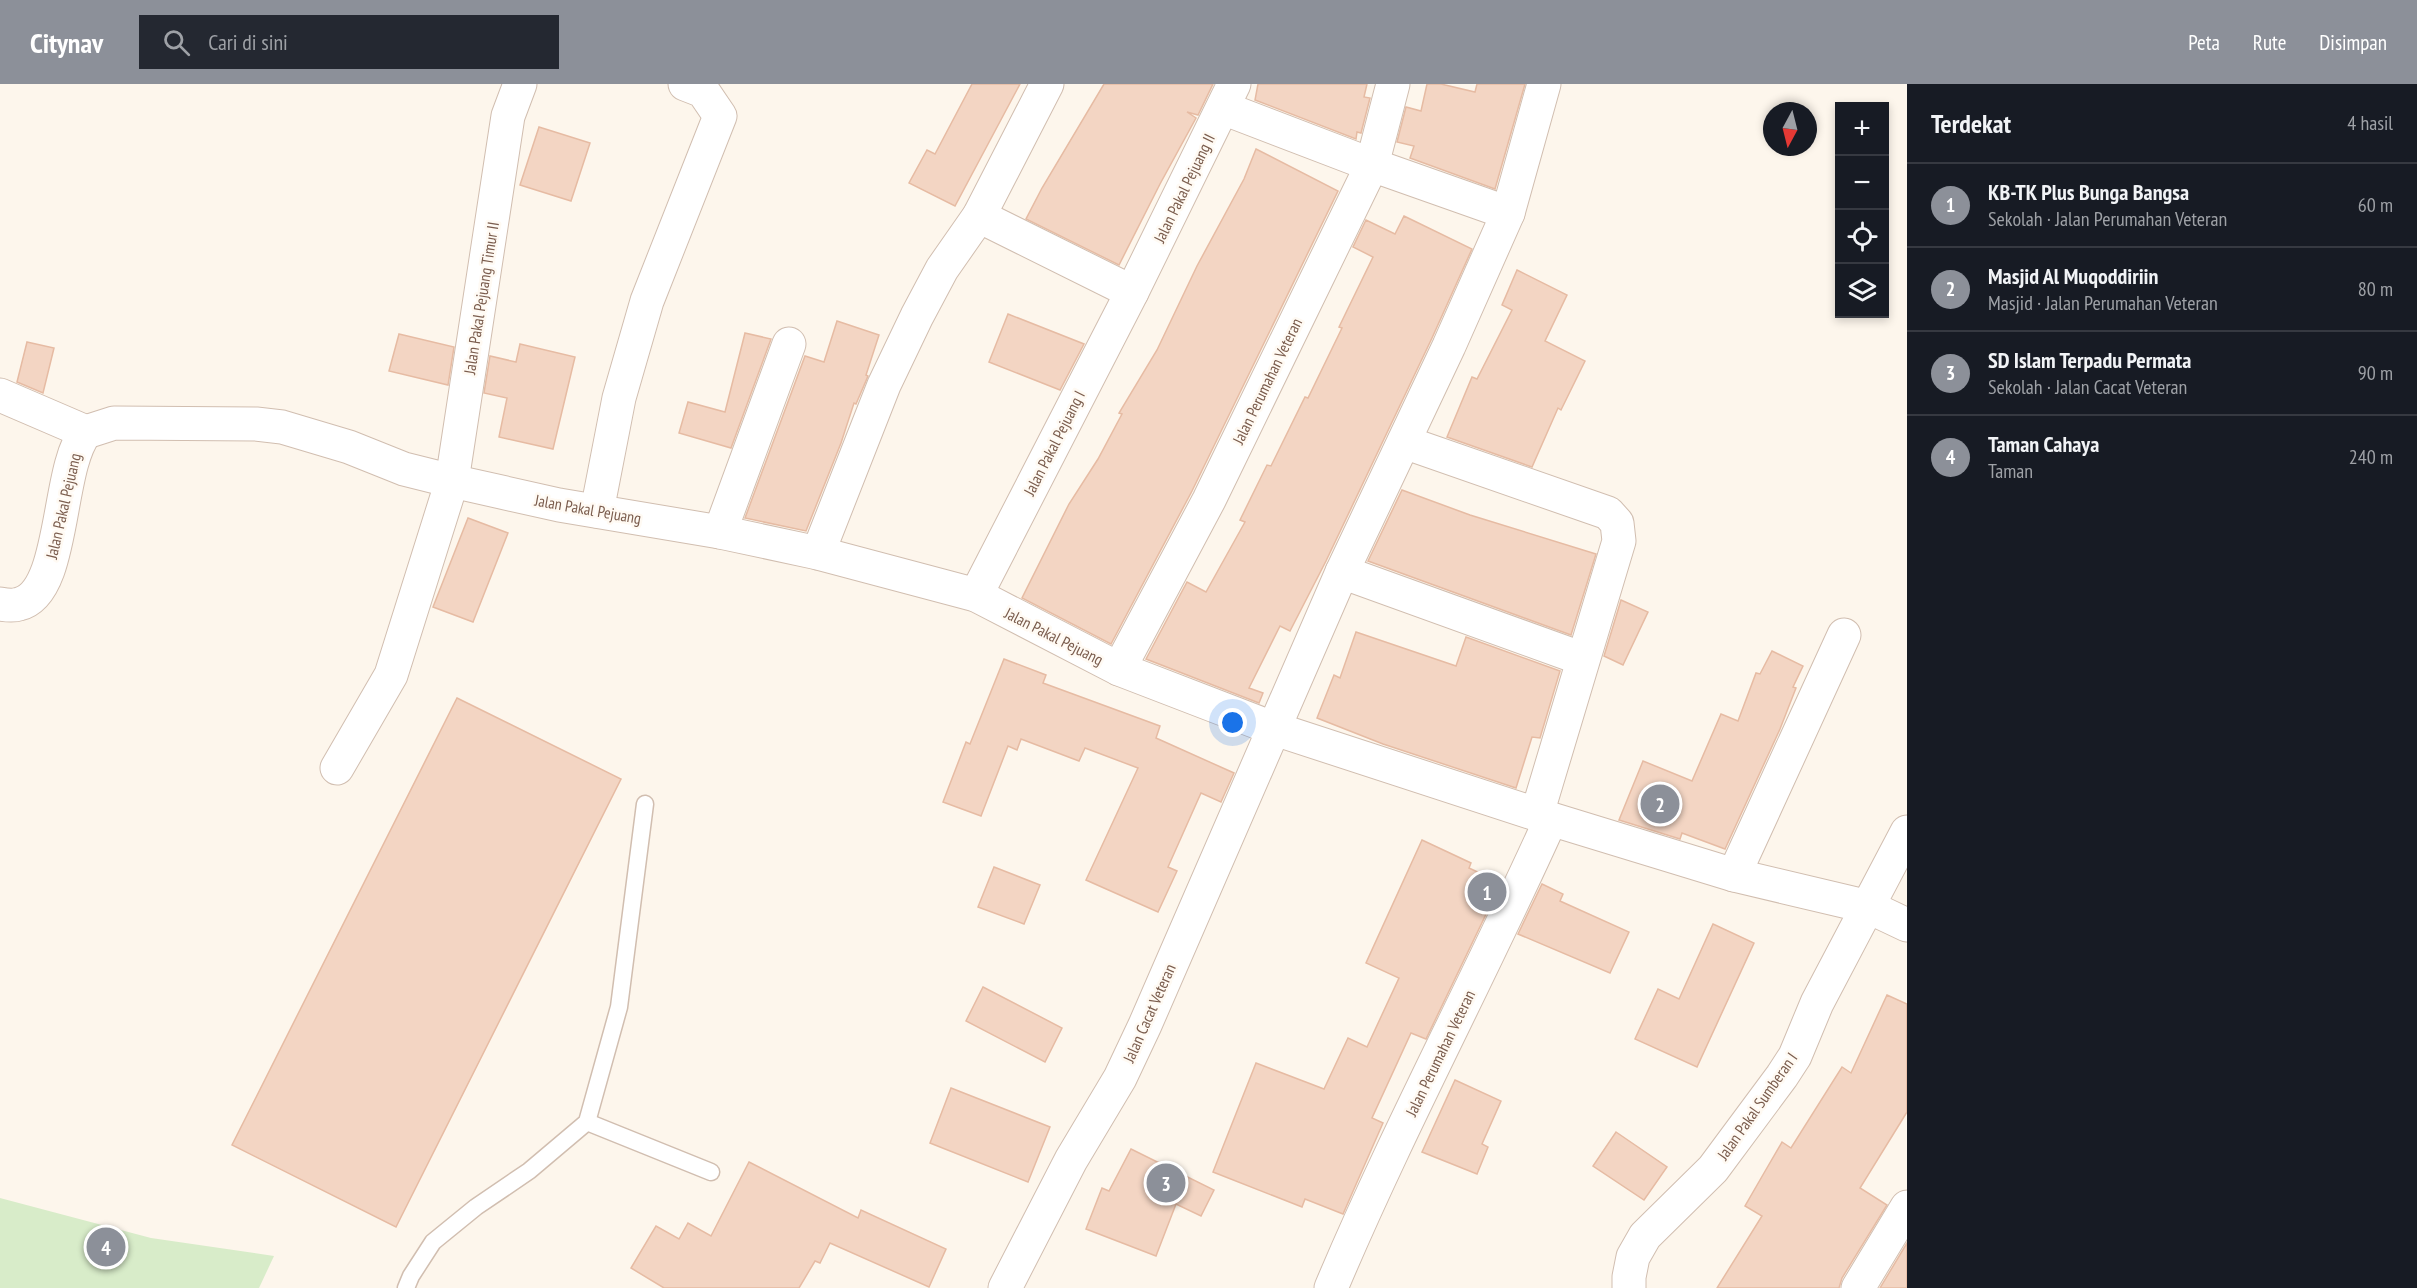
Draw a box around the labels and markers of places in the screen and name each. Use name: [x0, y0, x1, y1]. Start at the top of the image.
pin: 2: [1640, 782, 1680, 826]
pin: 1: [1468, 870, 1506, 914]
pin: 3: [1146, 1160, 1186, 1206]
pin: 4: [86, 1224, 126, 1270]

